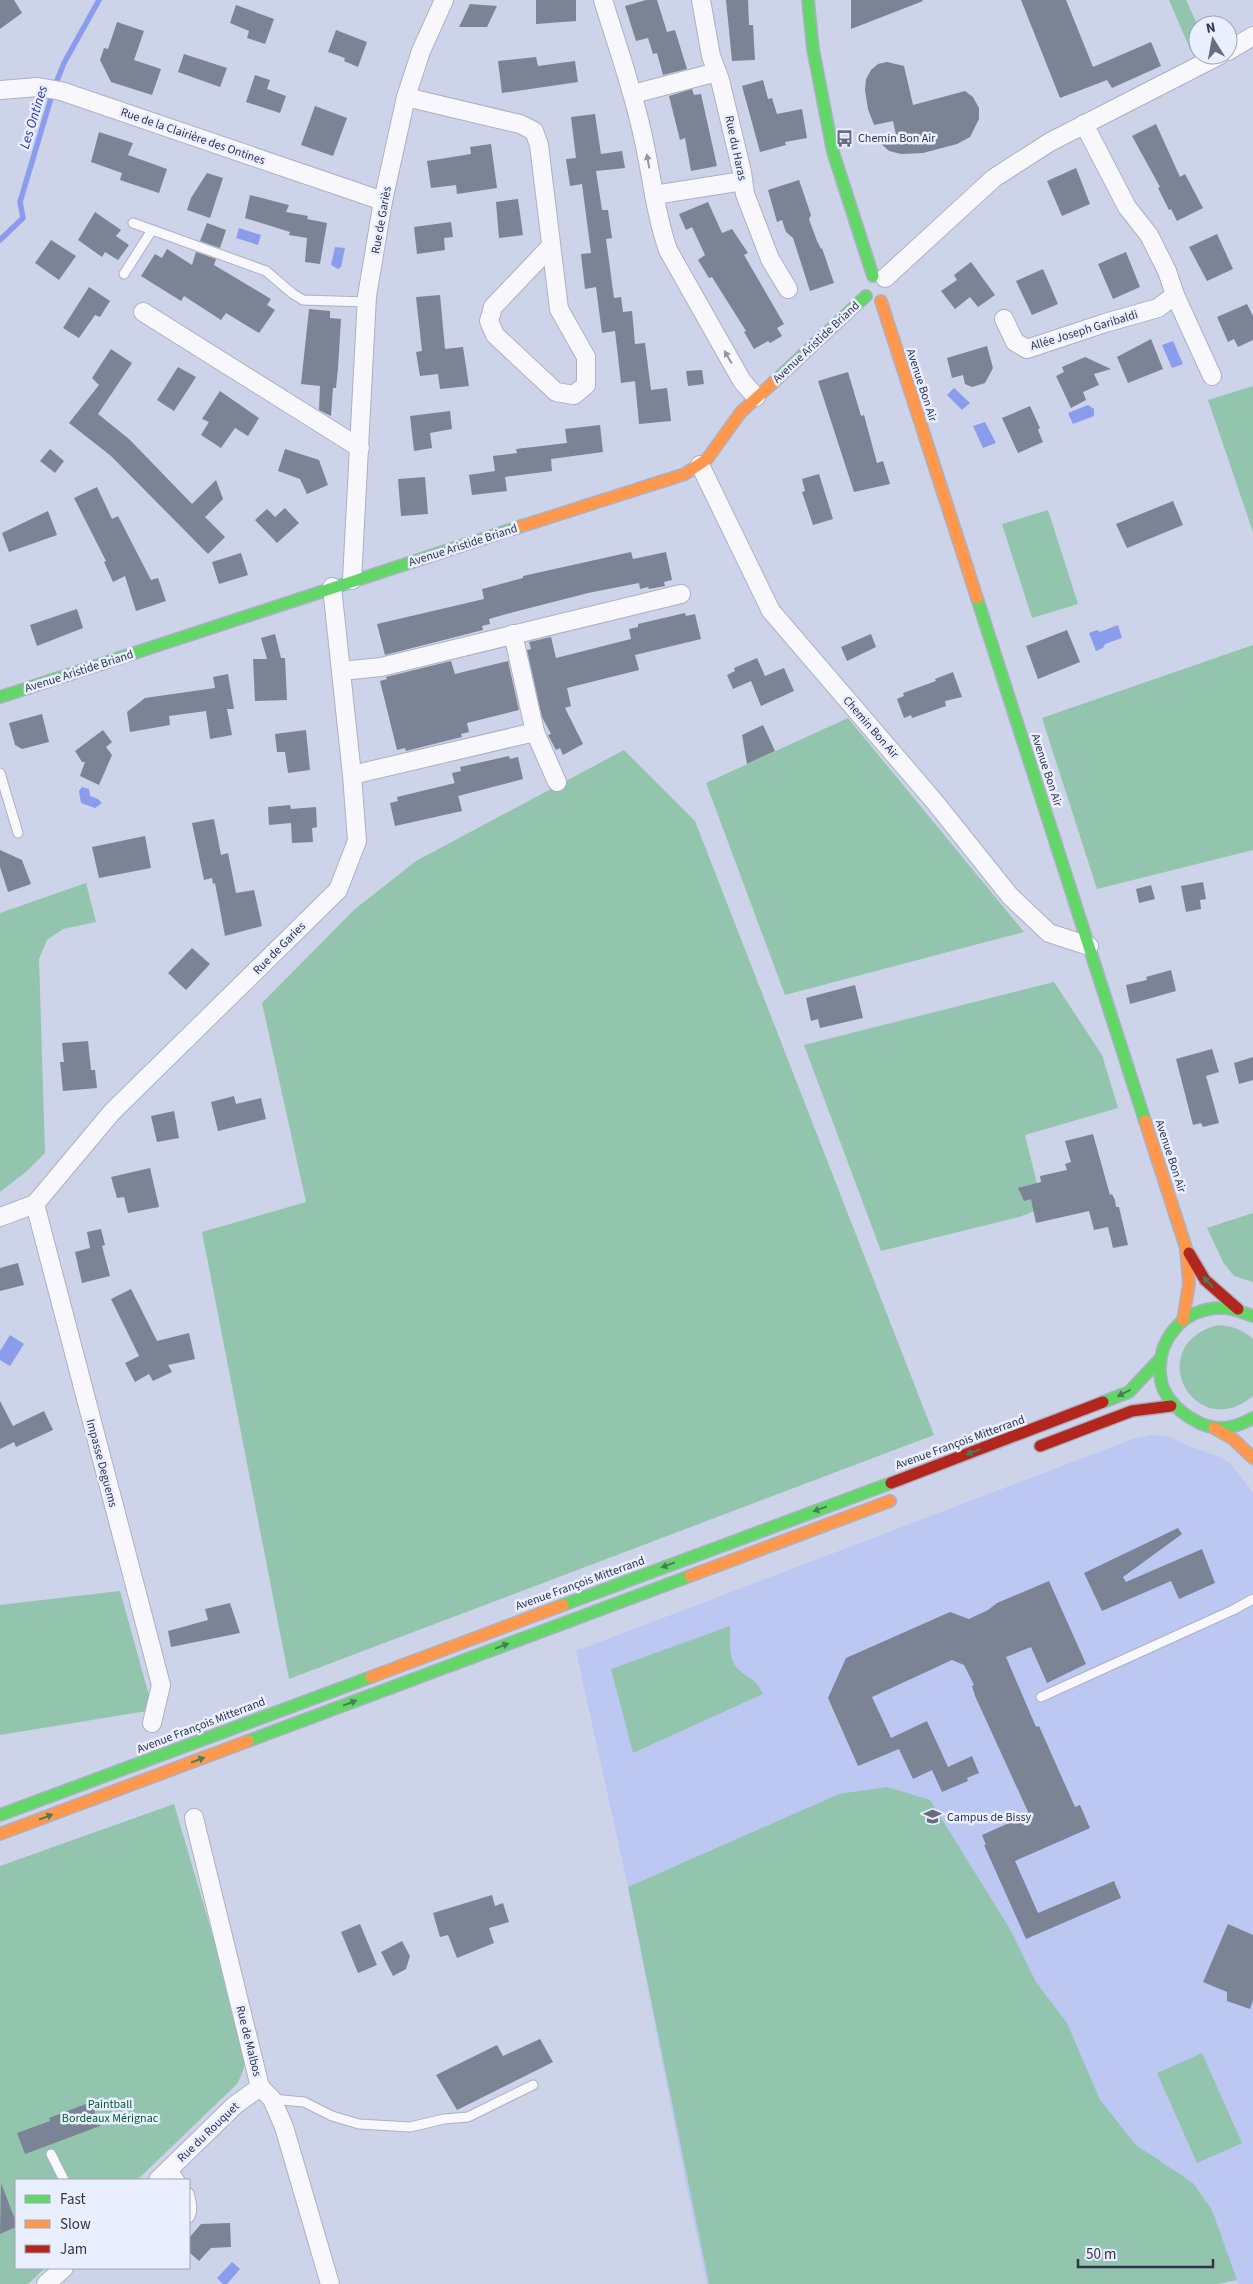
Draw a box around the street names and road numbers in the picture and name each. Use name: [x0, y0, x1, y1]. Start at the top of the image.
street label: Rue de la Clairière des Ontines: [118, 104, 267, 169]
street label: Rue du Haras: [720, 114, 751, 182]
street label: Rue de Gariès: [367, 185, 396, 255]
street label: Avenue Aristide Briand: [769, 298, 864, 387]
street label: Allée Joseph Garibaldi: [1028, 306, 1140, 355]
street label: Avenue Bon Air: [902, 347, 942, 424]
street label: Avenue Aristide Briand: [407, 520, 520, 571]
street label: Avenue Aristide Briand: [23, 646, 136, 697]
street label: Chemin Bon Air: [839, 693, 903, 763]
street label: Avenue Bon Air: [1027, 732, 1067, 809]
street label: Rue de Garies: [249, 918, 310, 979]
street label: Avenue Bon Air: [1151, 1118, 1191, 1195]
street label: Avenue François Mitterrand: [893, 1411, 1027, 1474]
street label: Impasse Deguems: [82, 1417, 121, 1509]
street label: Avenue François Mitterrand: [513, 1552, 647, 1615]
street label: Avenue François Mitterrand: [134, 1693, 268, 1758]
street label: Rue de Malbos: [231, 2004, 266, 2078]
street label: Rue du Rouquet: [174, 2098, 243, 2166]

